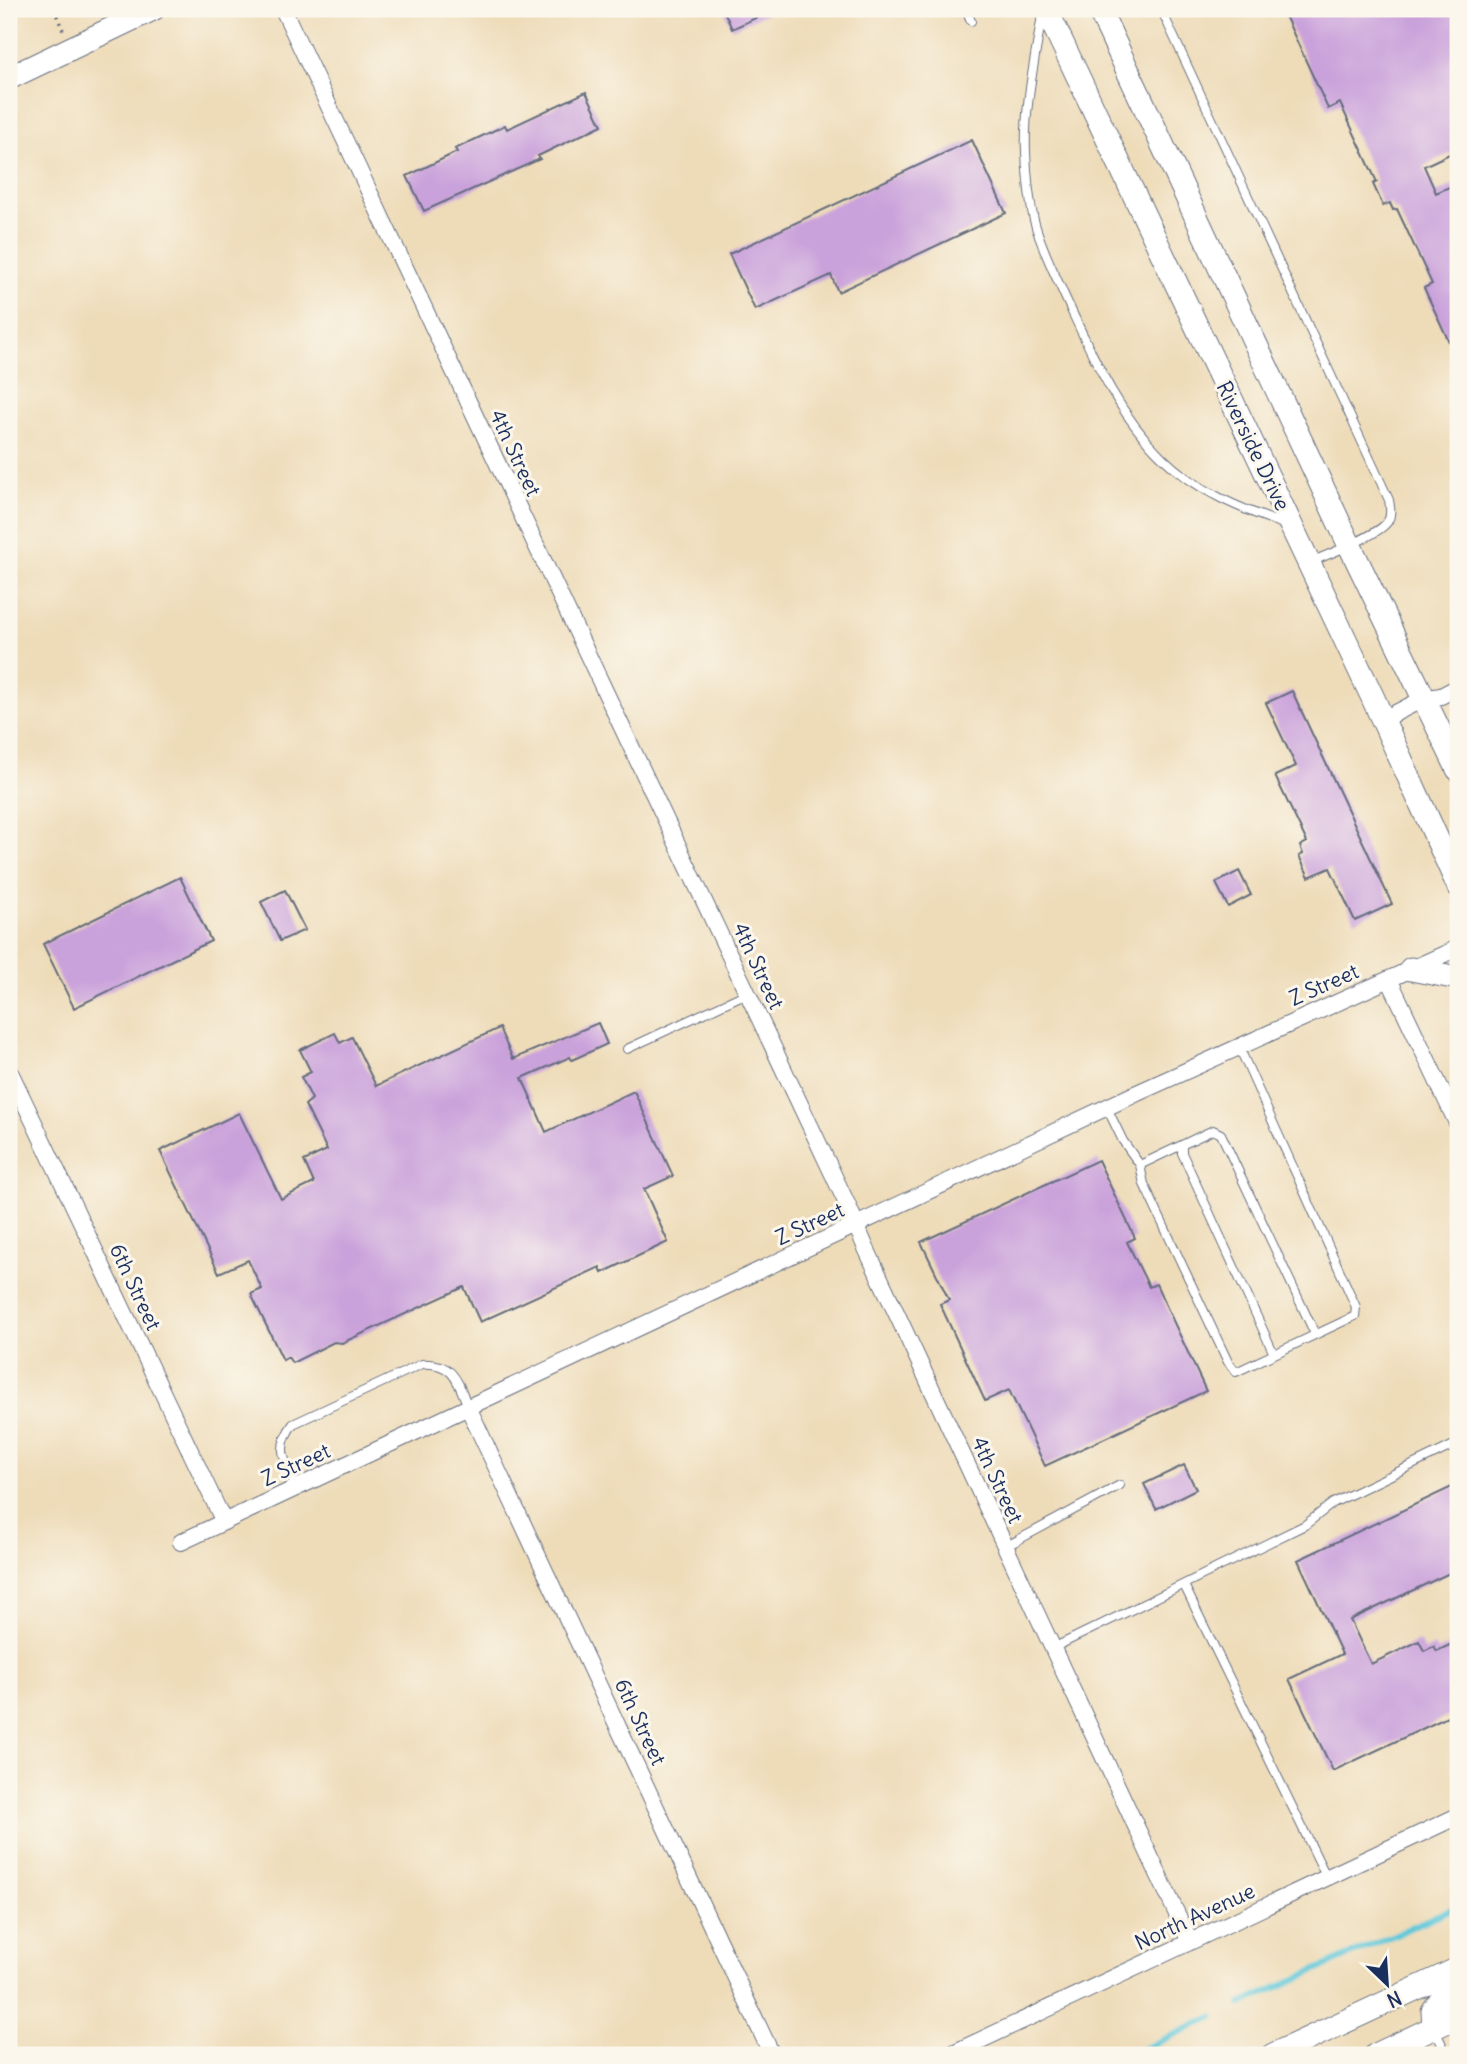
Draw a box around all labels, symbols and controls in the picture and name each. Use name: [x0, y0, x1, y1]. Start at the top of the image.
street label: Riverside Drive: [1210, 377, 1296, 515]
street label: 4th Street: [484, 405, 547, 500]
street label: 4th Street: [727, 918, 790, 1013]
street label: Z Street: [1285, 957, 1363, 1012]
street label: Z Street: [771, 1196, 849, 1251]
street label: 6th Street: [104, 1239, 167, 1334]
street label: 4th Street: [966, 1432, 1029, 1527]
street label: Z Street: [257, 1437, 335, 1492]
street label: 6th Street: [609, 1674, 672, 1769]
street label: North Avenue: [1130, 1877, 1259, 1956]
north arrow: [1352, 1948, 1422, 2018]
text: N: [1383, 1986, 1405, 2013]

